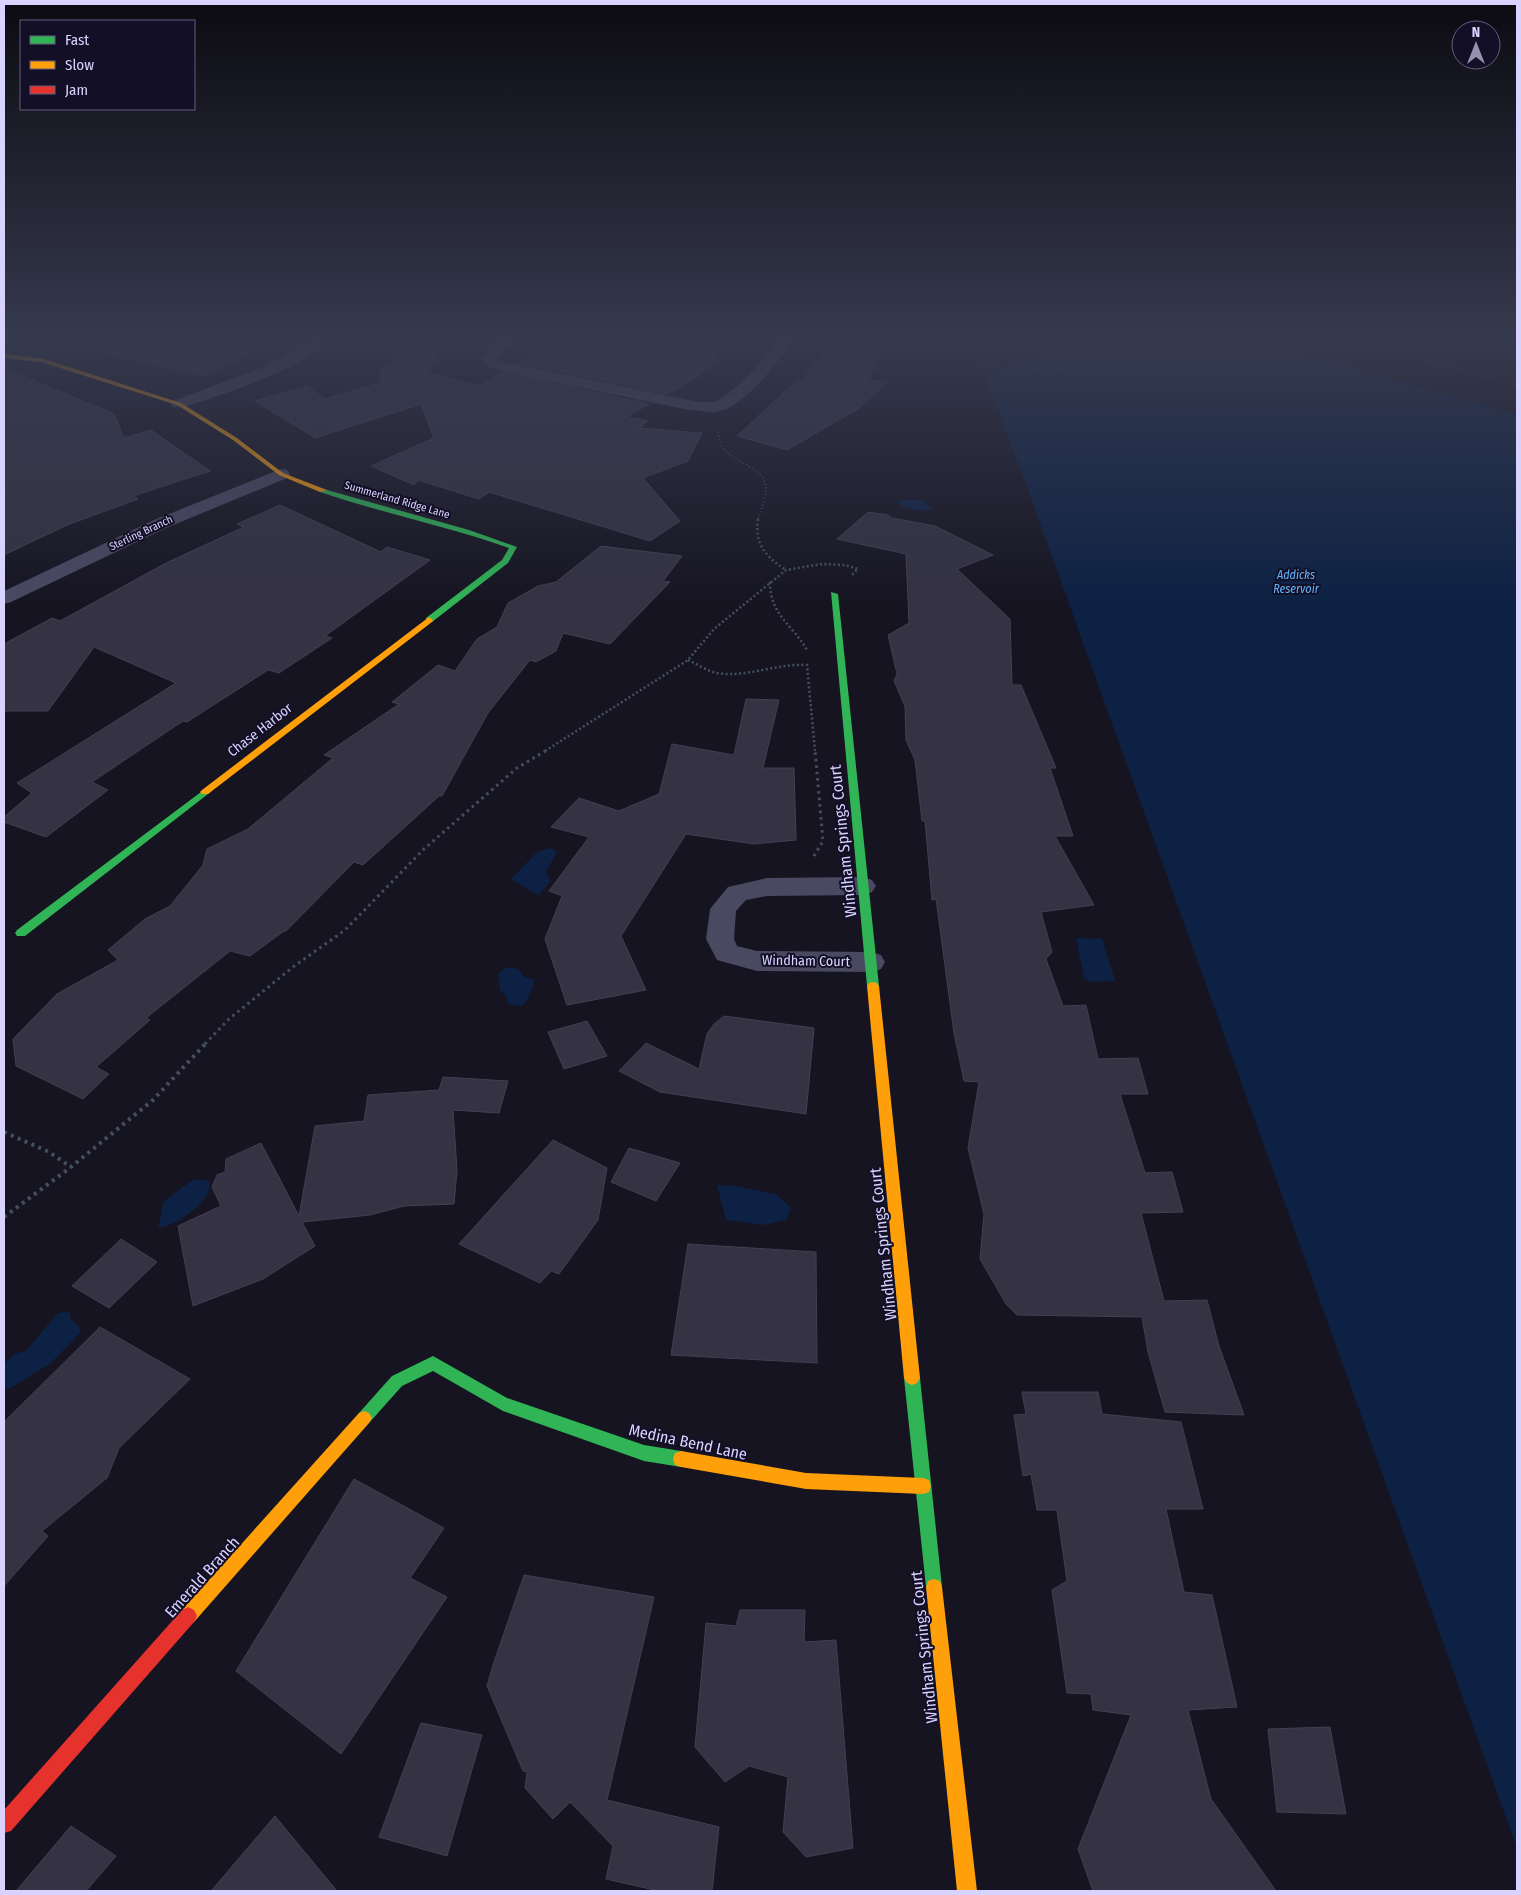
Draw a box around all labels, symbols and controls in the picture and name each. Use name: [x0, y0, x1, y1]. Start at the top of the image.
legend: [20, 20, 195, 110]
north arrow: [1451, 20, 1501, 70]
text: N: [1472, 24, 1480, 41]
text: Fast: [65, 31, 89, 49]
text: Slow: [65, 56, 94, 74]
text: Jam: [65, 81, 88, 99]
street label: Summerland Ridge Lane: [343, 479, 451, 521]
street label: Sterling Branch: [107, 513, 175, 553]
water label: Addicks Reservoir: [1273, 568, 1320, 596]
street label: Chase Harbor: [224, 699, 296, 760]
street label: Windham Springs Court: [825, 763, 860, 918]
street label: Windham Court: [762, 952, 851, 970]
street label: Windham Springs Court: [865, 1166, 900, 1321]
street label: Medina Bend Lane: [627, 1420, 749, 1464]
street label: Emerald Branch: [161, 1533, 243, 1621]
street label: Windham Springs Court: [906, 1569, 941, 1724]

